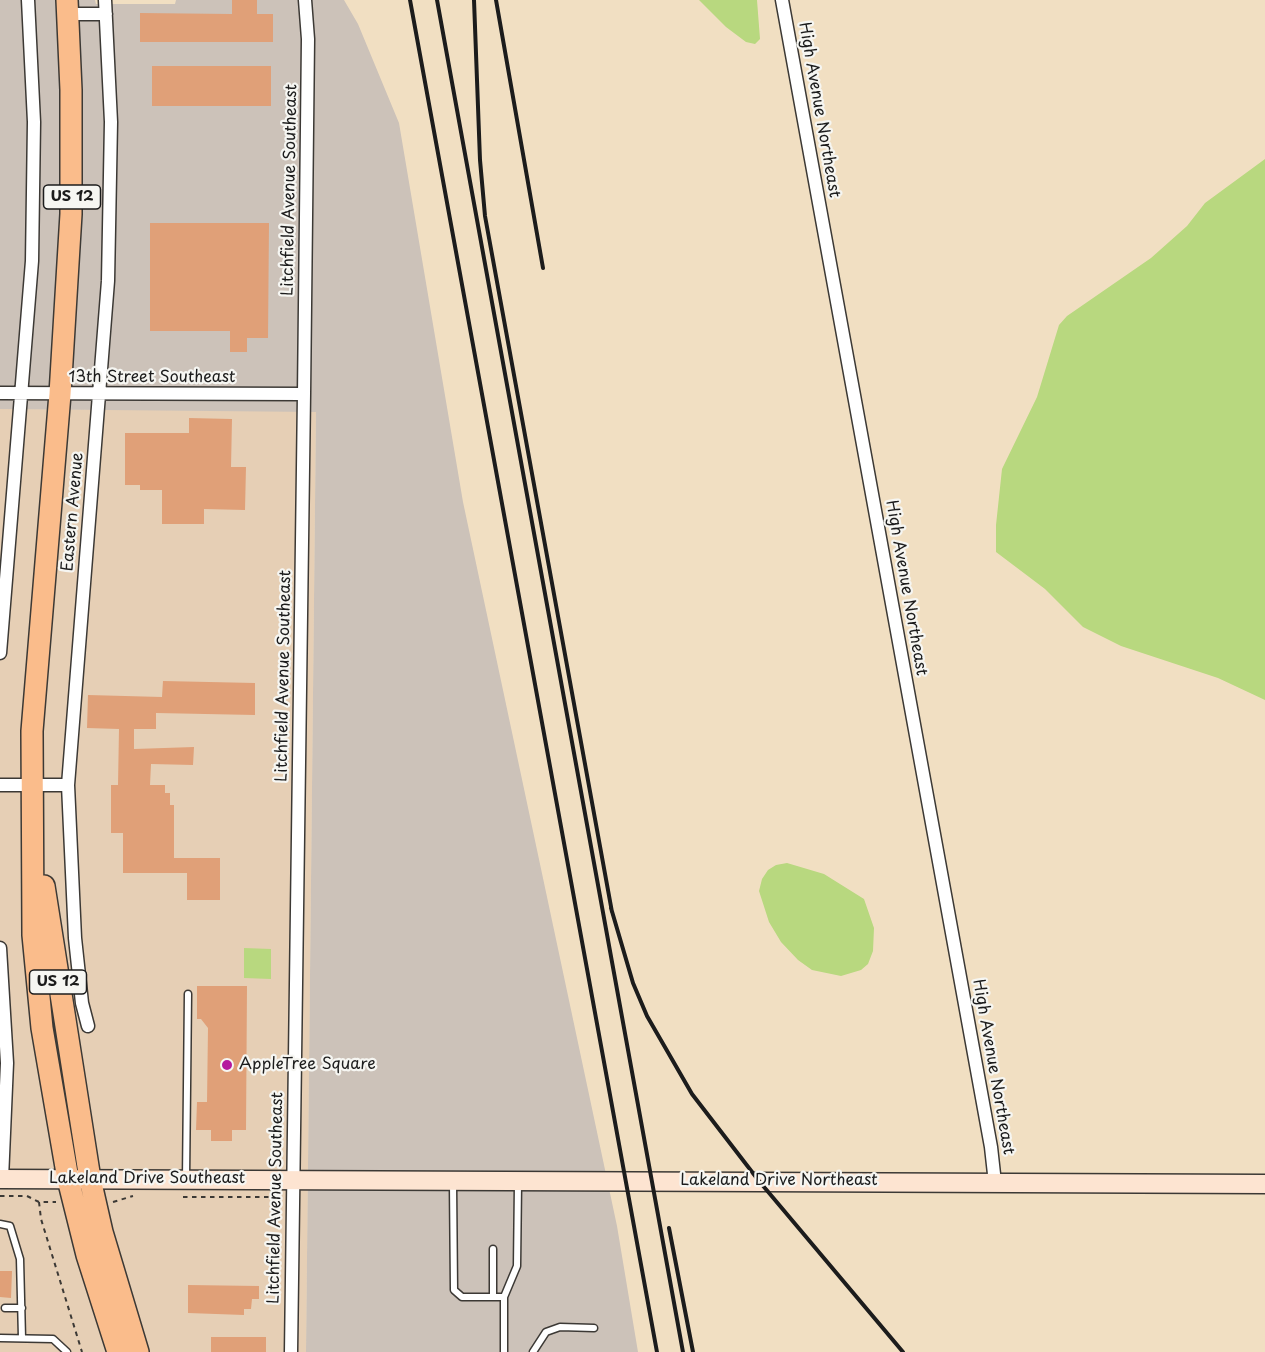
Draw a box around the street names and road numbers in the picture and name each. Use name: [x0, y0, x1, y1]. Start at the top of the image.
street label: High Avenue Northeast: [794, 21, 844, 199]
street label: Litchfield Avenue Southeast: [279, 84, 301, 296]
road number: US 12: [44, 185, 100, 209]
street label: 13th Street Southeast: [69, 368, 235, 388]
street label: Eastern Avenue: [58, 452, 88, 572]
street label: High Avenue Northeast: [881, 499, 931, 677]
street label: Litchfield Avenue Southeast: [273, 570, 295, 782]
road number: US 12: [29, 970, 86, 994]
street label: High Avenue Northeast: [968, 978, 1018, 1156]
street label: Litchfield Avenue Southeast: [265, 1092, 287, 1304]
street label: Lakeland Drive Southeast: [49, 1169, 245, 1189]
street label: Lakeland Drive Northeast: [680, 1171, 878, 1191]

